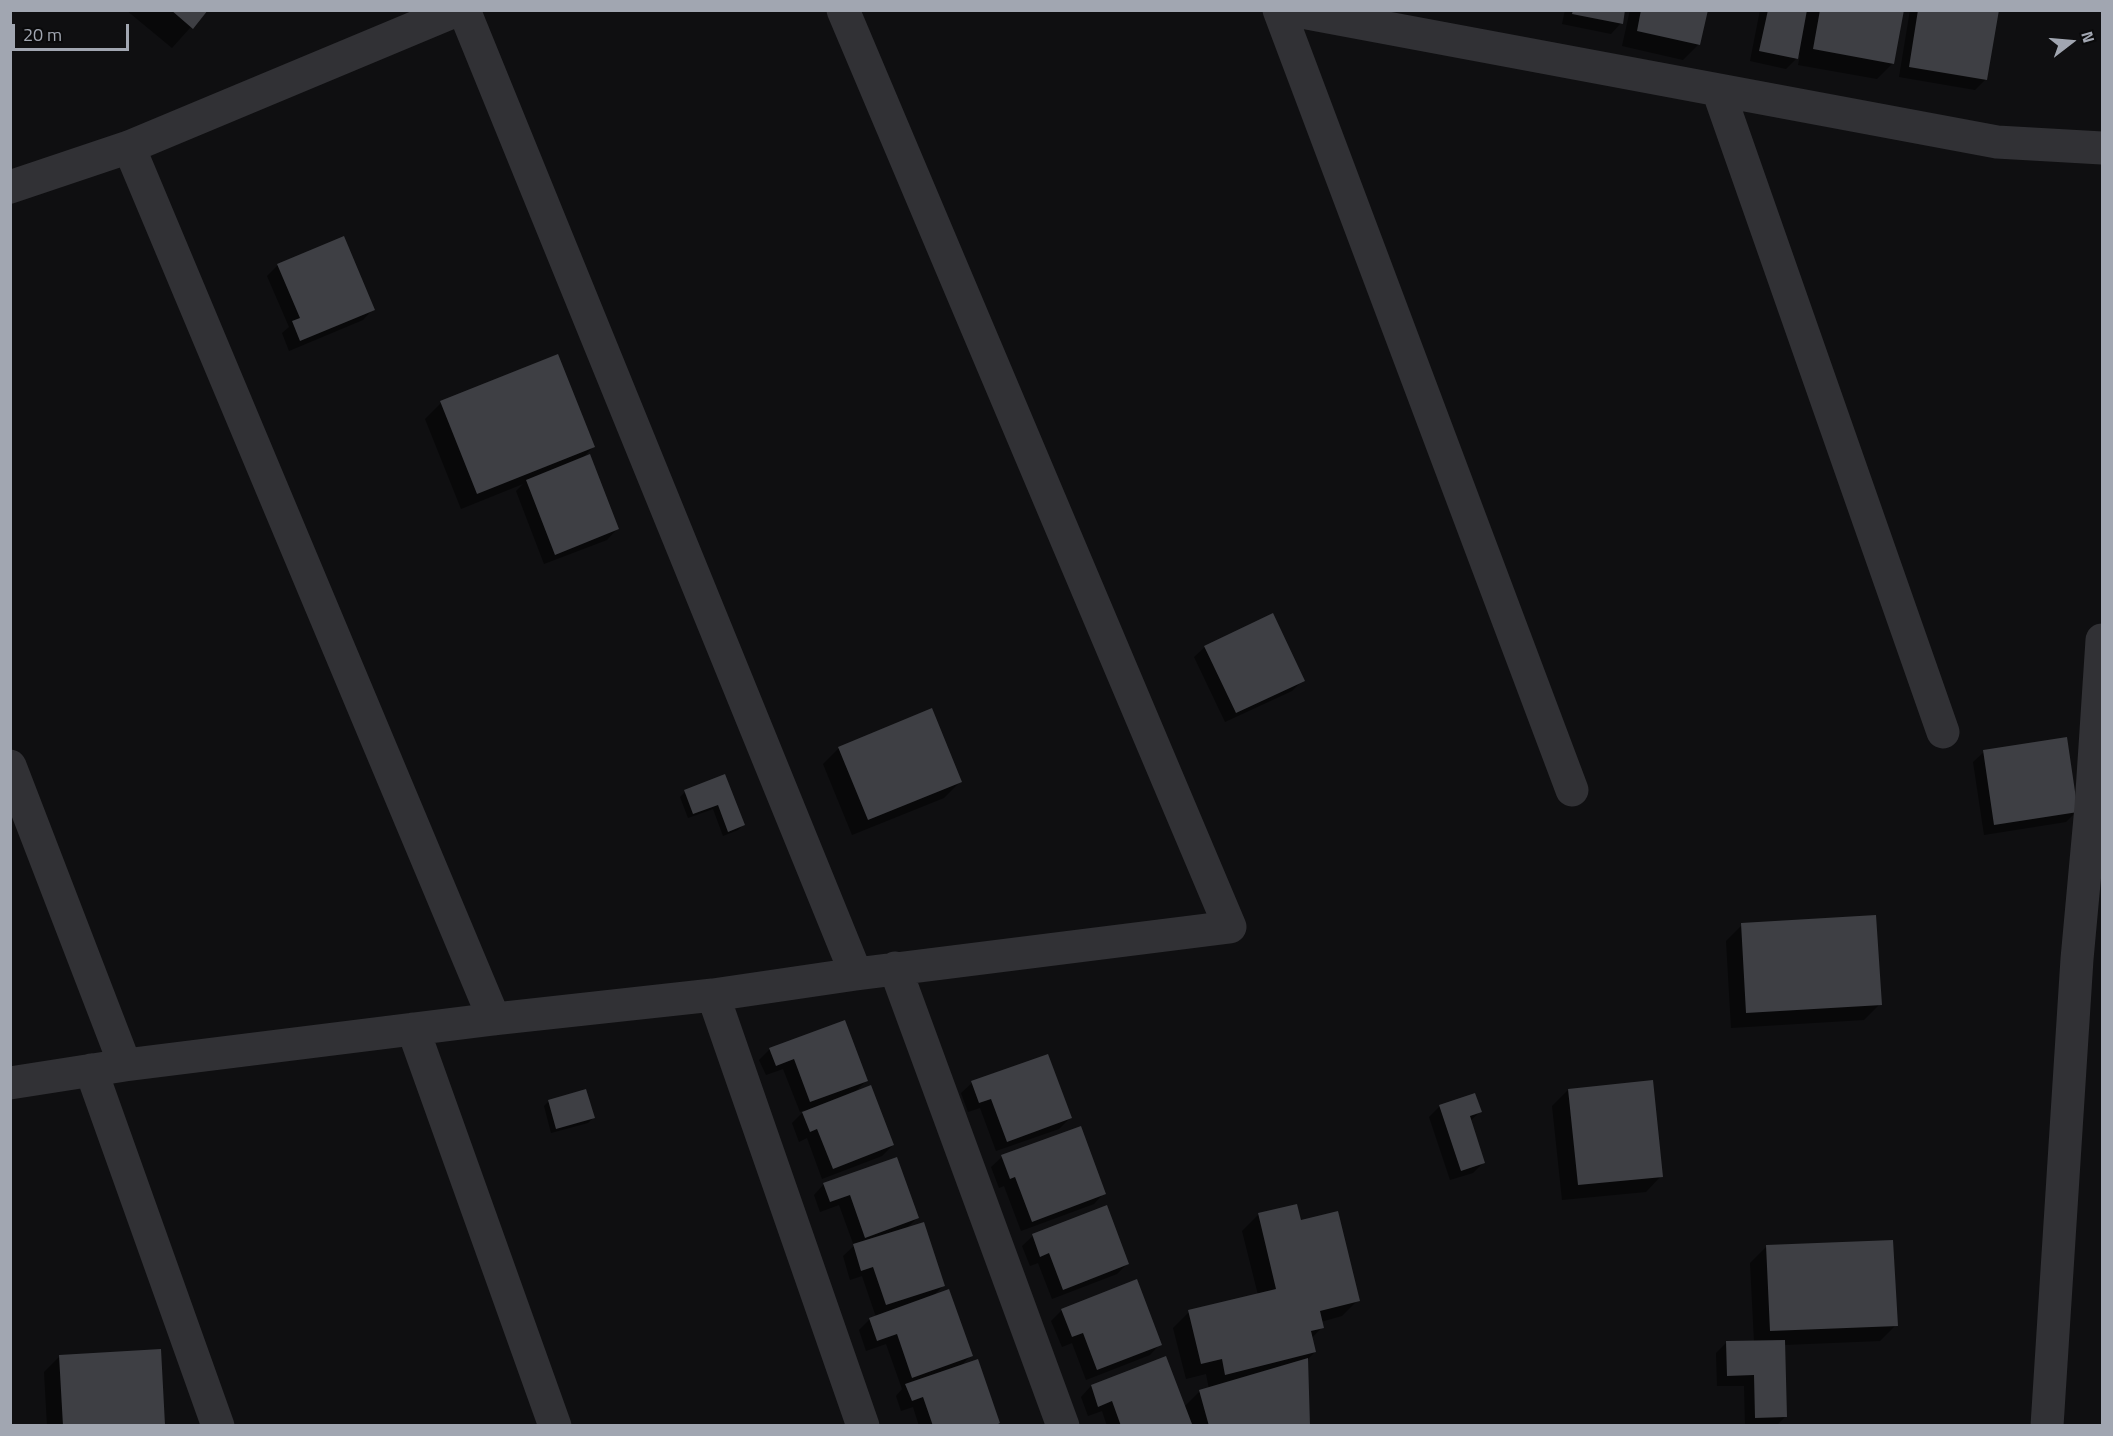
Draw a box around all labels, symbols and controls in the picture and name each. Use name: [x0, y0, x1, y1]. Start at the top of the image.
scale bar: [15, 12, 132, 50]
north arrow: [2041, 12, 2101, 72]
text: 20 m: [23, 21, 62, 48]
text: N: [2075, 28, 2101, 46]

